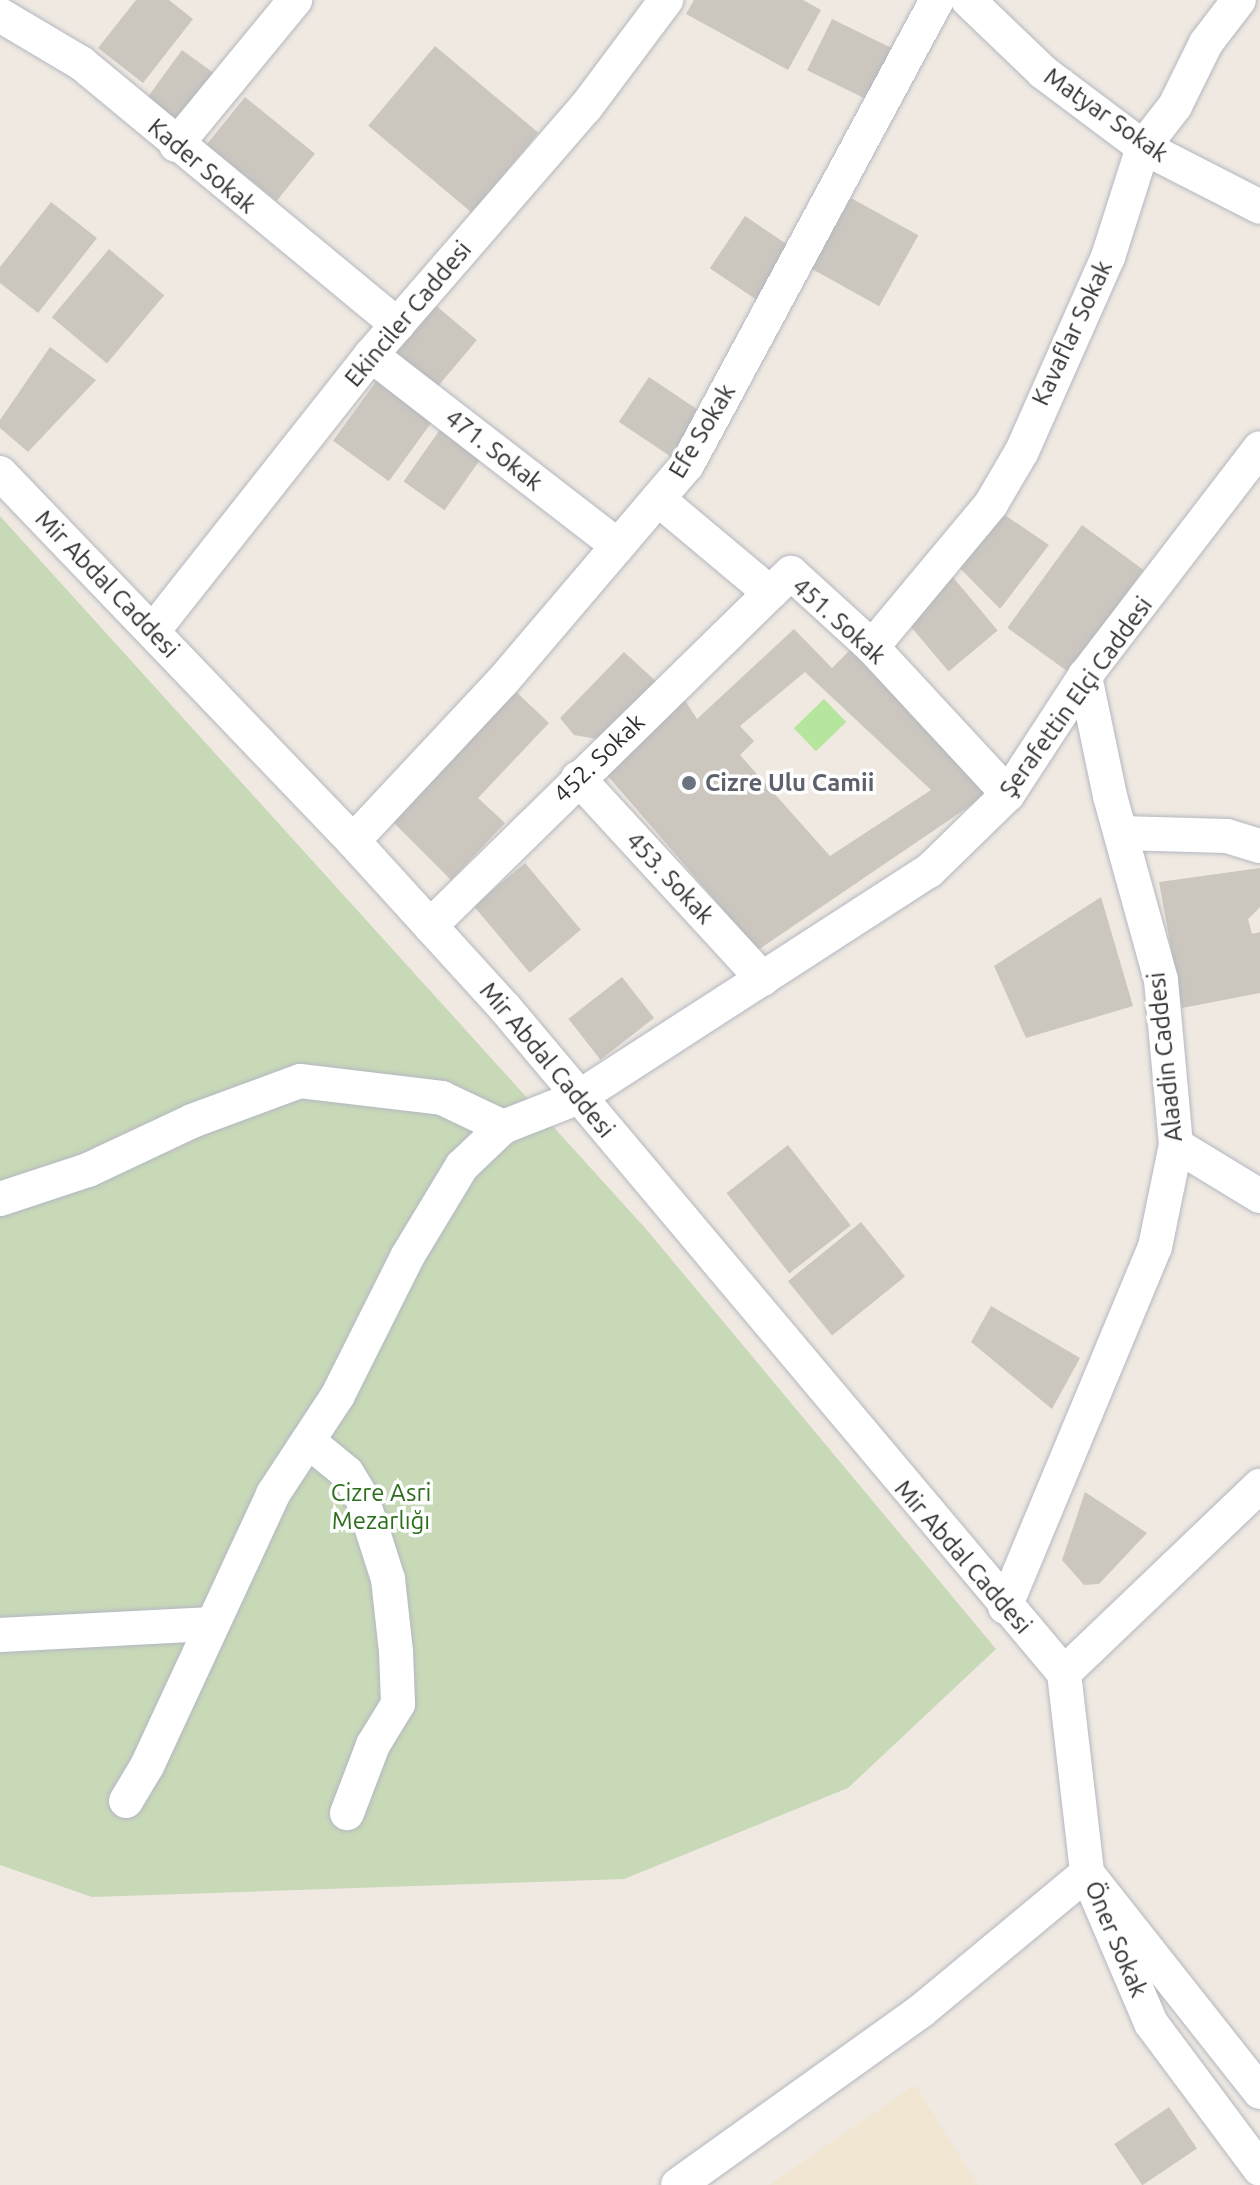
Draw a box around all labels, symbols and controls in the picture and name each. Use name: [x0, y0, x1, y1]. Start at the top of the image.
street label: Matyar Sokak: [1039, 62, 1173, 168]
street label: Kader Sokak: [142, 113, 262, 219]
street label: Ekinciler Caddesi: [339, 235, 477, 393]
street label: Kavaflar Sokak: [1026, 256, 1118, 410]
street label: Efe Sokak: [663, 379, 741, 483]
street label: 471. Sokak: [440, 403, 548, 497]
street label: Mir Abdal Caddesi: [29, 504, 185, 664]
street label: 451. Sokak: [787, 572, 891, 670]
street label: Şerafettin Elçi Caddesi: [994, 591, 1158, 803]
street label: 452. Sokak: [548, 708, 650, 808]
place label: Cizre Ulu Camii: [705, 769, 874, 797]
marker: Cizre Ulu Camii: [680, 774, 698, 792]
street label: 453. Sokak: [620, 826, 720, 930]
street label: Alaadin Caddesi: [1142, 971, 1188, 1143]
street label: Mir Abdal Caddesi: [474, 977, 620, 1143]
street label: Mir Abdal Caddesi: [889, 1474, 1037, 1640]
park label: Cizre Asri Mezarlığı: [331, 1479, 431, 1535]
street label: Öner Sokak: [1079, 1877, 1153, 2001]

